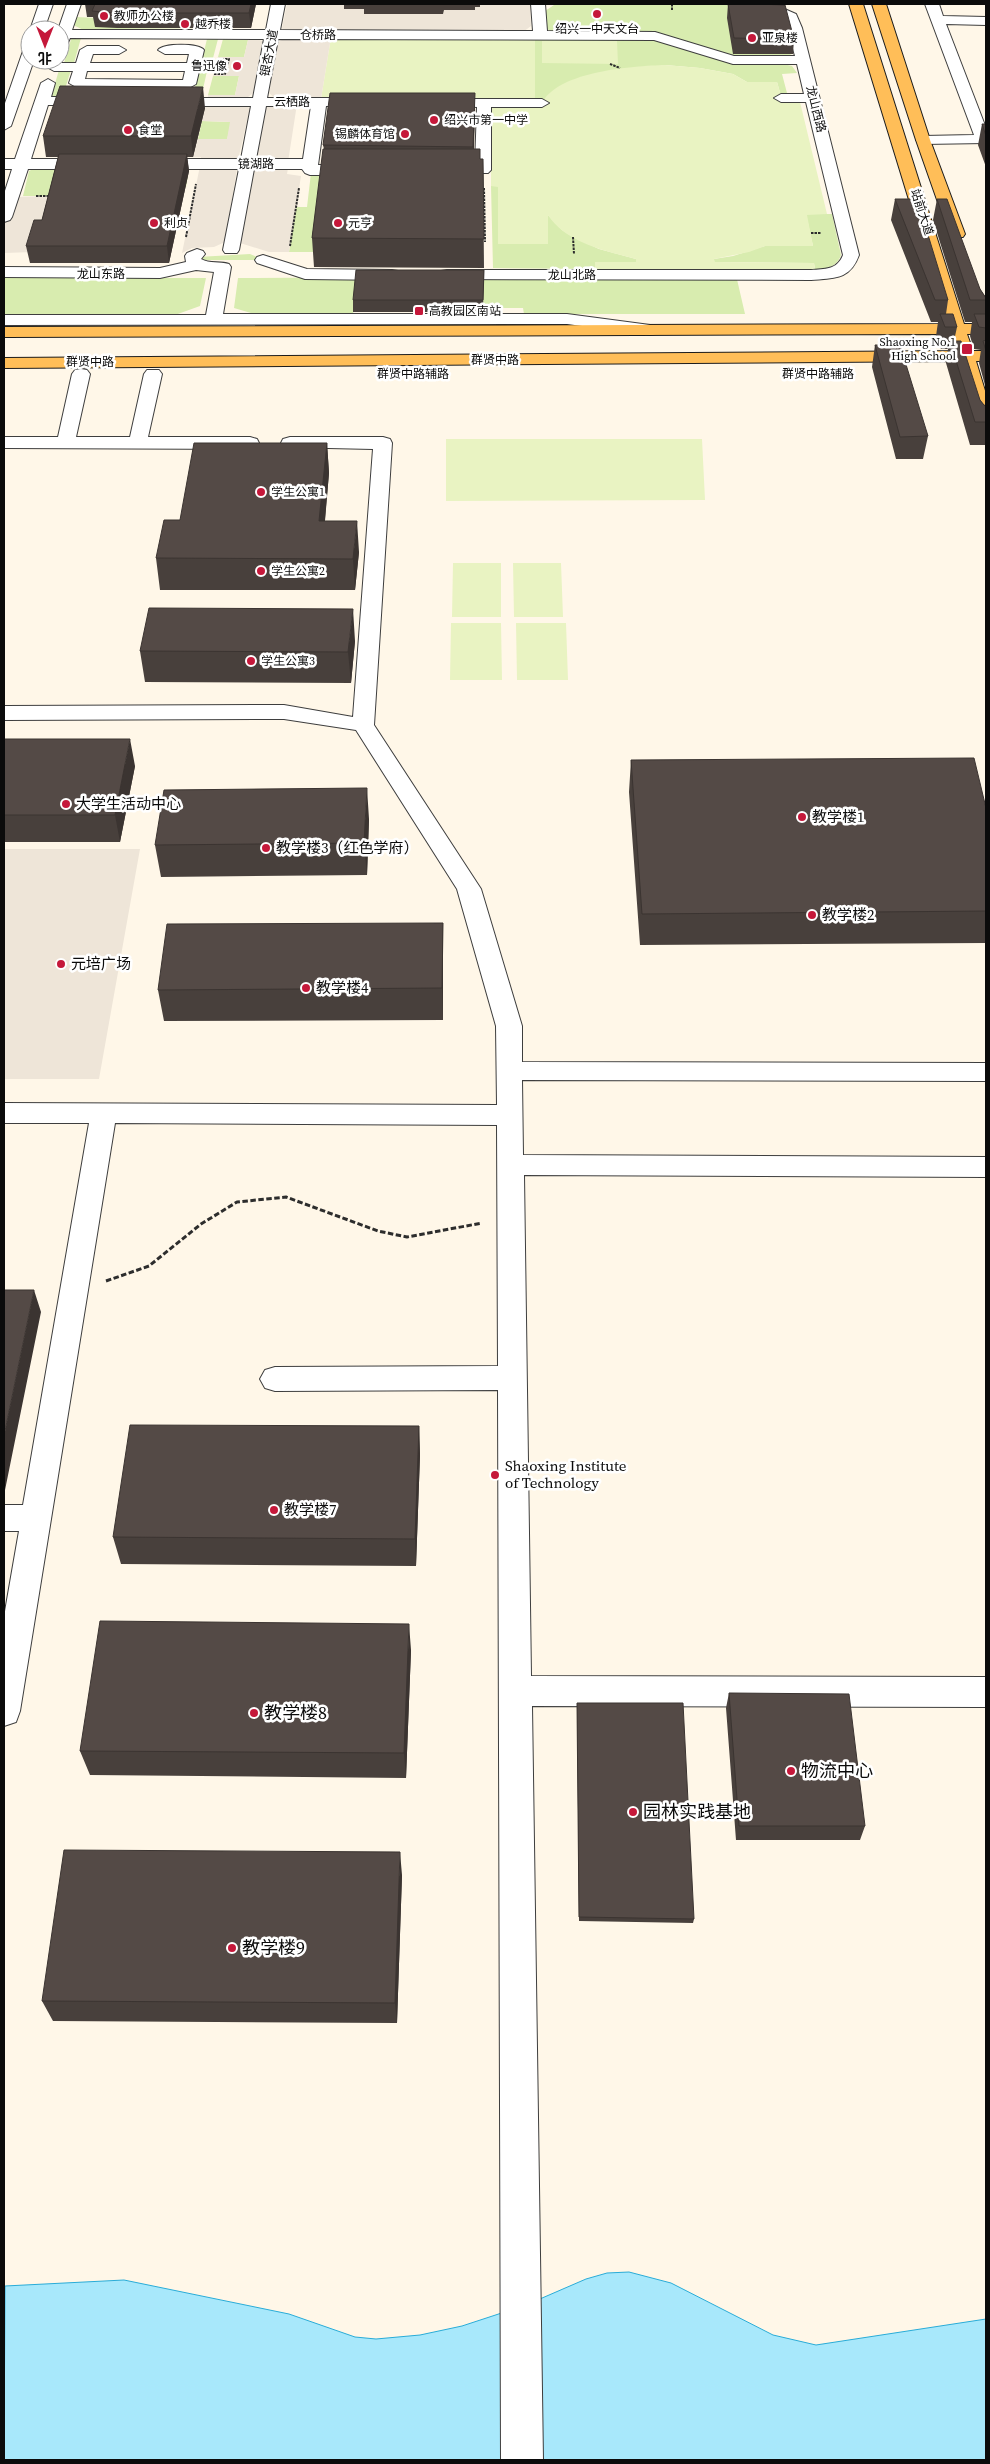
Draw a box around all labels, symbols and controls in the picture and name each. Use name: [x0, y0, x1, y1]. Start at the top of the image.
place label: 教师办公楼: [114, 8, 174, 24]
marker: 绍兴一中天文台: [591, 8, 603, 20]
marker: 教师办公楼: [98, 10, 110, 22]
place label: 越乔楼: [195, 16, 231, 32]
marker: 越乔楼: [179, 18, 191, 30]
north arrow: [20, 20, 70, 70]
place label: 绍兴一中天文台: [555, 21, 639, 37]
street label: 仓桥路: [300, 27, 336, 43]
street label: 银杏大道: [257, 28, 281, 78]
place label: 亚泉楼: [762, 30, 798, 46]
marker: 亚泉楼: [746, 32, 758, 44]
text: 北: [38, 48, 52, 68]
place label: 鲁迅像: [191, 58, 227, 74]
marker: 鲁迅像: [231, 60, 243, 72]
street label: 龙山西路: [802, 84, 830, 134]
street label: 云栖路: [274, 94, 310, 110]
place label: 绍兴市第一中学: [444, 112, 528, 128]
marker: 绍兴市第一中学: [428, 114, 440, 126]
place label: 食堂: [138, 122, 162, 138]
marker: 食堂: [122, 124, 134, 136]
place label: 锡麟体育馆: [335, 126, 395, 142]
marker: 锡麟体育馆: [399, 128, 411, 140]
street label: 镜湖路: [238, 156, 274, 172]
street label: 站前大道: [907, 187, 937, 237]
place label: 利贞: [164, 215, 188, 231]
place label: 元亨: [348, 215, 372, 231]
marker: 利贞: [148, 217, 160, 229]
marker: 元亨: [332, 217, 344, 229]
street label: 龙山东路: [77, 266, 125, 282]
street label: 龙山北路: [548, 267, 596, 283]
place label: 高教园区南站: [429, 303, 501, 319]
marker: 高教园区南站: [413, 305, 425, 317]
place label: Shaoxing No.1 High School: [880, 334, 956, 364]
marker: Shaoxing No.1 High School: [960, 342, 974, 356]
street label: 群贤中路: [471, 352, 519, 368]
street label: 群贤中路: [66, 354, 114, 370]
street label: 群贤中路辅路: [377, 366, 449, 382]
street label: 群贤中路辅路: [782, 366, 854, 382]
place label: 学生公寓1: [271, 484, 325, 500]
marker: 学生公寓1: [255, 486, 267, 498]
place label: 学生公寓2: [271, 563, 325, 579]
marker: 学生公寓2: [255, 565, 267, 577]
place label: 学生公寓3: [261, 653, 315, 669]
marker: 学生公寓3: [245, 655, 257, 667]
place label: 大学生活动中心: [76, 793, 181, 814]
marker: 大学生活动中心: [60, 798, 72, 810]
place label: 教学楼1: [812, 806, 865, 827]
marker: 教学楼1: [796, 811, 808, 823]
place label: 教学楼3（红色学府）: [276, 837, 419, 858]
marker: 教学楼3（红色学府）: [260, 842, 272, 854]
place label: 教学楼2: [822, 904, 875, 925]
marker: 教学楼2: [806, 909, 818, 921]
place label: 元培广场: [71, 953, 131, 974]
marker: 元培广场: [55, 958, 67, 970]
place label: 教学楼4: [316, 977, 369, 998]
marker: 教学楼4: [300, 982, 312, 994]
place label: Shaoxing Institute of Technology: [505, 1455, 627, 1493]
marker: Shaoxing Institute of Technology: [489, 1469, 501, 1481]
place label: 教学楼7: [284, 1499, 337, 1520]
marker: 教学楼7: [268, 1504, 280, 1516]
place label: 教学楼8: [264, 1700, 327, 1725]
marker: 教学楼8: [248, 1707, 260, 1719]
place label: 物流中心: [801, 1758, 873, 1783]
marker: 物流中心: [785, 1765, 797, 1777]
place label: 园林实践基地: [643, 1799, 751, 1824]
marker: 园林实践基地: [627, 1806, 639, 1818]
place label: 教学楼9: [242, 1935, 305, 1960]
marker: 教学楼9: [226, 1942, 238, 1954]

